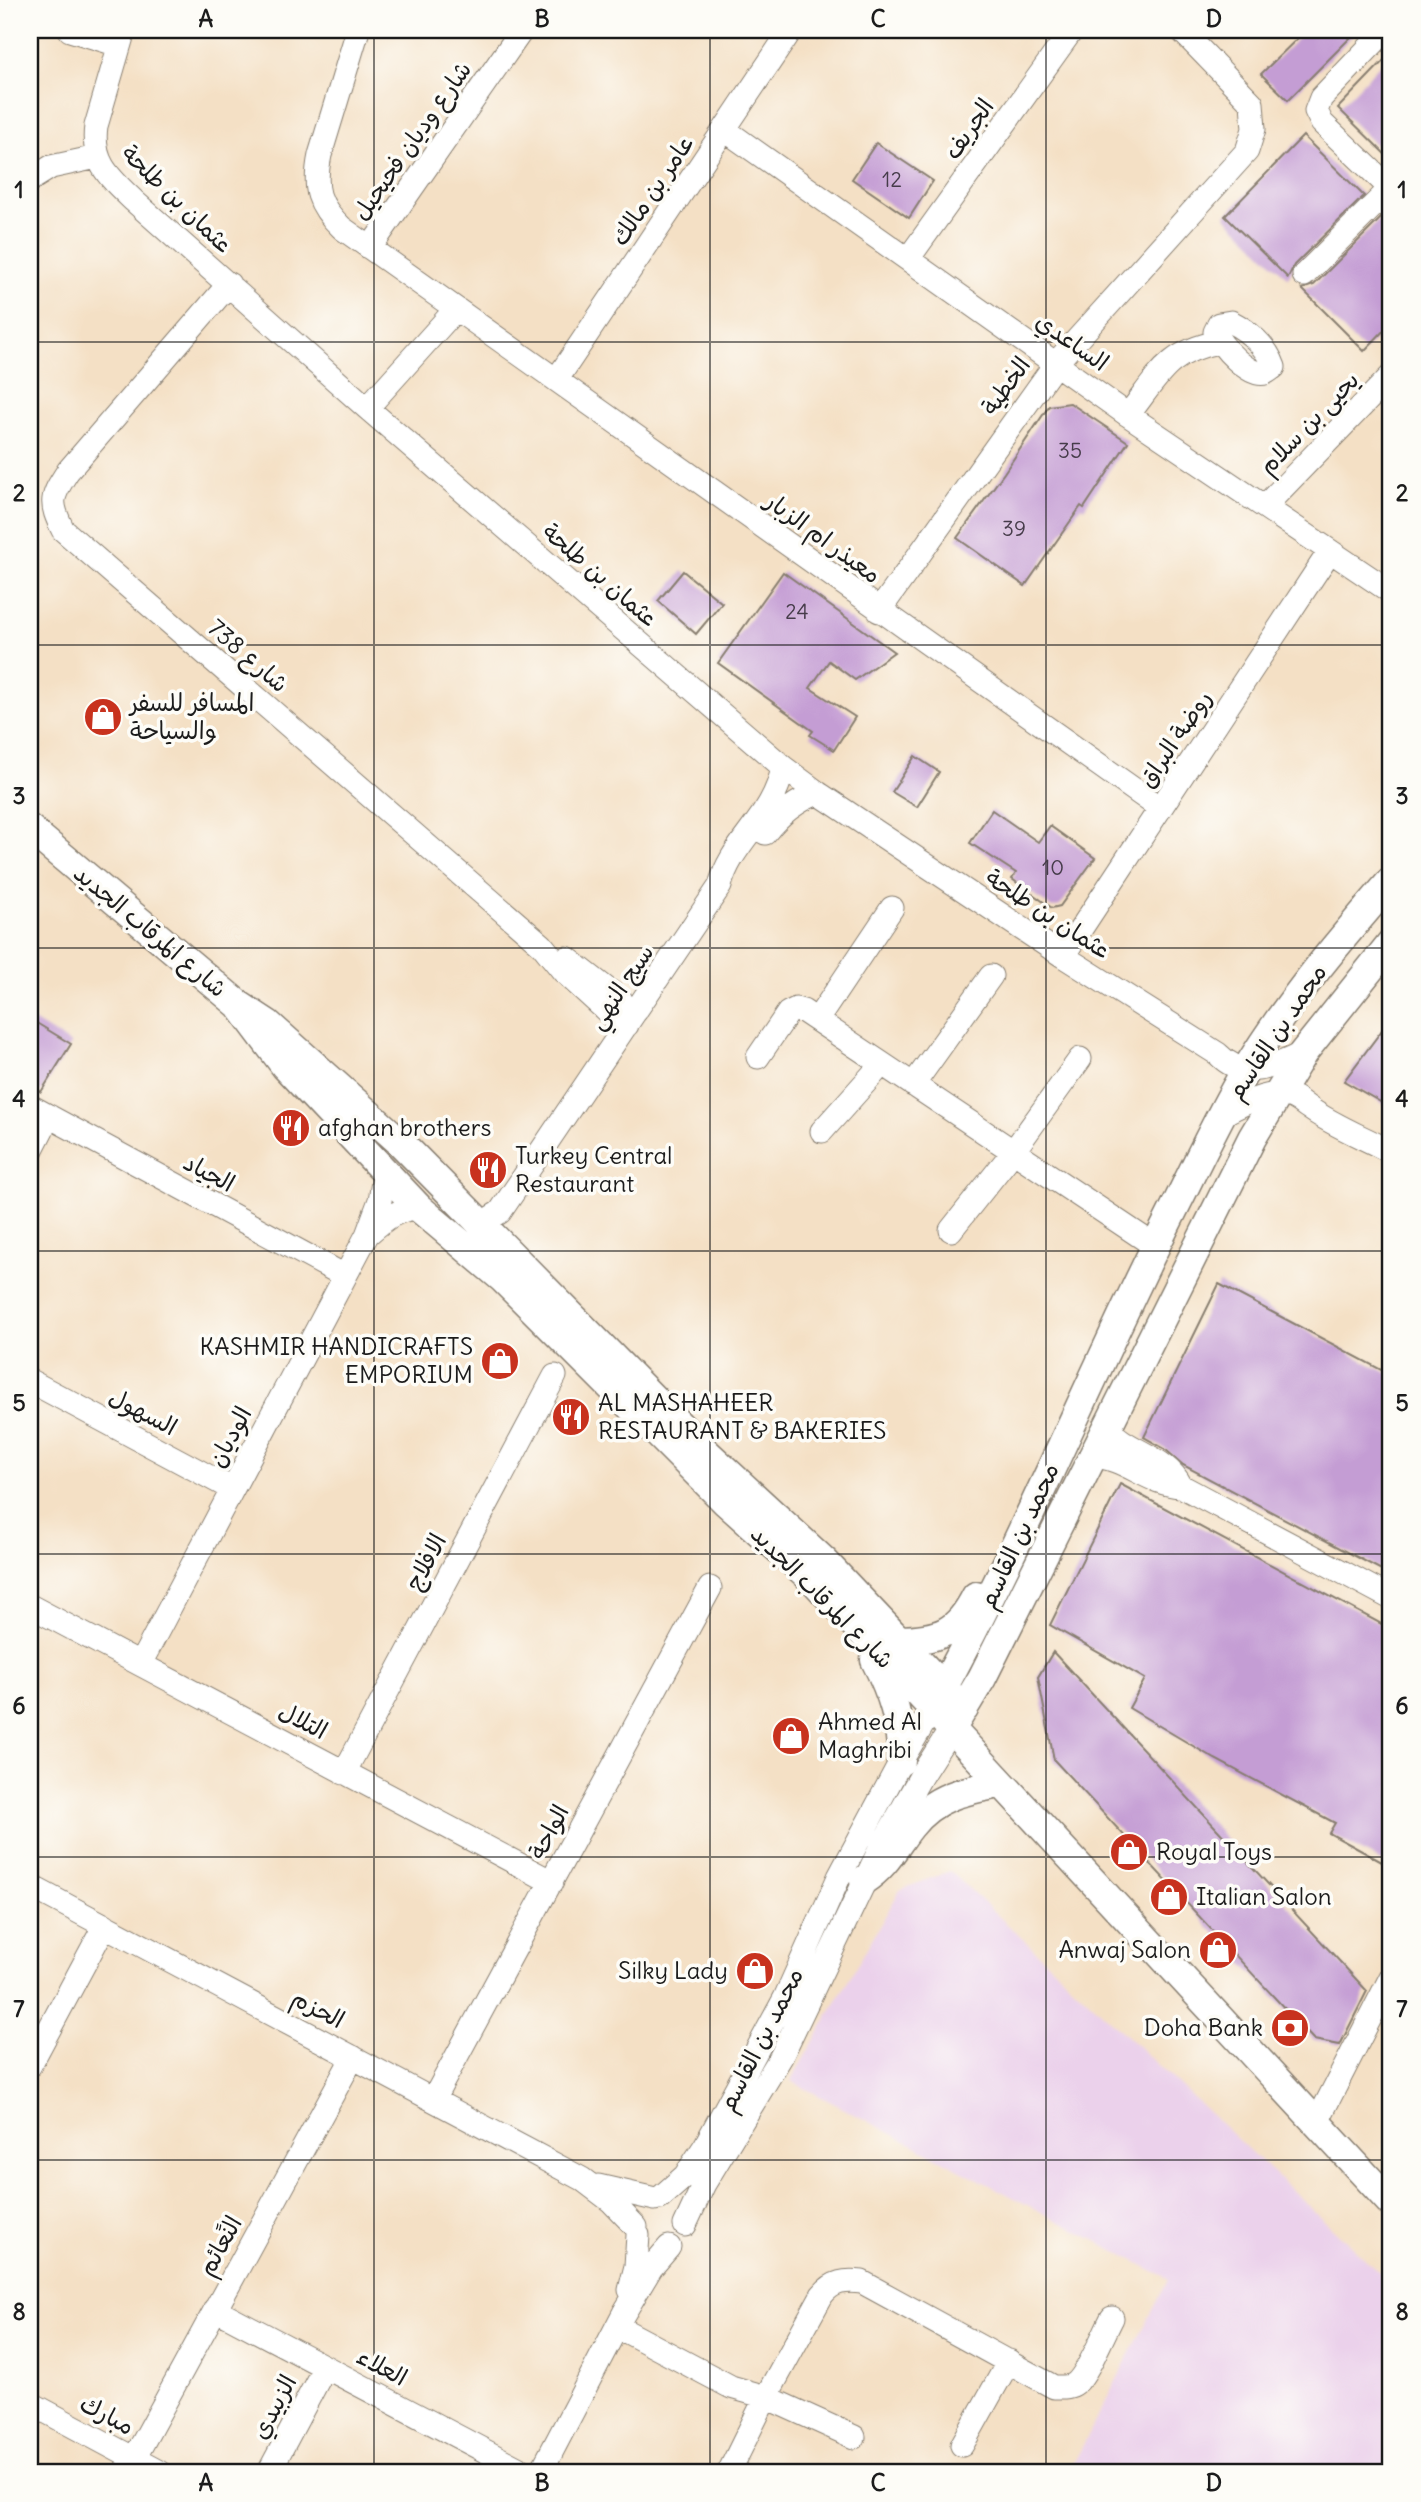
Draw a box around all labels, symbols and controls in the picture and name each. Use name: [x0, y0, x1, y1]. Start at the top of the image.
text: A: [199, 4, 214, 33]
text: B: [534, 4, 550, 33]
text: C: [870, 4, 886, 33]
text: D: [1206, 4, 1222, 33]
street label: شارع وديان فحيحيل: [345, 55, 480, 228]
street label: الجريف: [936, 92, 1000, 165]
street label: عامر بن مالك: [604, 128, 700, 251]
street label: عثمان بن طلحة: [116, 138, 240, 259]
house number: 12: [882, 166, 902, 193]
text: 1: [14, 175, 24, 204]
text: 1: [1397, 175, 1407, 204]
street label: الساعدي: [1029, 305, 1115, 379]
street label: الخطية: [974, 350, 1036, 420]
street label: يحيى بن سلام: [1252, 364, 1368, 483]
house number: 35: [1058, 437, 1082, 464]
text: 2: [13, 478, 26, 507]
text: 2: [1396, 478, 1409, 507]
street label: معيذر ام الزبار: [756, 484, 887, 592]
house number: 39: [1002, 515, 1026, 542]
street label: عثمان بن طلحة: [537, 516, 664, 632]
house number: 24: [785, 598, 809, 625]
street label: شارع 738: [200, 612, 295, 701]
street label: روضة البراق: [1131, 684, 1218, 793]
place label: المسافر للسفر والسياحة: [128, 687, 254, 745]
shop icon: المسافر للسفر والسياحة: [82, 696, 124, 738]
text: 3: [12, 781, 26, 810]
text: 3: [1395, 781, 1409, 810]
house number: 10: [1042, 854, 1064, 881]
street label: شارع المرقاب الجديد: [66, 857, 233, 1005]
street label: عثمان بن طلحة: [980, 862, 1117, 965]
street label: سيج النهي: [581, 938, 665, 1039]
street label: محمد بن القاسم: [1220, 958, 1336, 1107]
text: 4: [12, 1084, 26, 1113]
text: 4: [1395, 1084, 1409, 1113]
restaurant icon: afghan brothers: [270, 1107, 312, 1149]
place label: afghan brothers: [318, 1112, 492, 1142]
place label: Turkey Central Restaurant: [515, 1140, 673, 1198]
street label: الجياد: [179, 1146, 240, 1198]
restaurant icon: Turkey Central Restaurant: [467, 1149, 509, 1191]
place label: KASHMIR HANDICRAFTS EMPORIUM: [199, 1331, 473, 1389]
shop icon: KASHMIR HANDICRAFTS EMPORIUM: [479, 1340, 521, 1382]
street label: السهول: [103, 1381, 183, 1443]
place label: AL MASHAHEER RESTAURANT & BAKERIES: [598, 1387, 886, 1445]
text: 5: [12, 1388, 26, 1417]
text: 5: [1395, 1388, 1409, 1417]
restaurant icon: AL MASHAHEER RESTAURANT & BAKERIES: [550, 1396, 592, 1438]
street label: الوديان: [201, 1401, 259, 1473]
street label: محمد بن القاسم: [971, 1458, 1069, 1615]
street label: شارع المرقاب الجديد: [743, 1518, 901, 1676]
street label: الافلاج: [398, 1528, 454, 1596]
text: 6: [12, 1691, 26, 1720]
text: 6: [1395, 1691, 1409, 1720]
street label: التلال: [274, 1695, 333, 1745]
place label: Ahmed Al Maghribi: [818, 1706, 922, 1764]
shop icon: Ahmed Al Maghribi: [770, 1715, 812, 1757]
street label: الواحة: [521, 1799, 576, 1865]
shop icon: Royal Toys: [1108, 1831, 1150, 1873]
place label: Royal Toys: [1156, 1836, 1272, 1866]
shop icon: Italian Salon: [1148, 1876, 1190, 1918]
place label: Italian Salon: [1196, 1881, 1332, 1911]
shop icon: Anwaj Salon: [1197, 1929, 1239, 1971]
place label: Anwaj Salon: [1058, 1934, 1191, 1964]
shop icon: Silky Lady: [734, 1950, 776, 1992]
place label: Silky Lady: [618, 1955, 728, 1985]
street label: محمد بن القاسم: [711, 1963, 813, 2118]
street label: الحزم: [285, 1982, 350, 2038]
text: 7: [13, 1994, 25, 2023]
text: 7: [1396, 1994, 1408, 2023]
bank icon: Doha Bank: [1269, 2007, 1311, 2049]
place label: Doha Bank: [1144, 2012, 1263, 2042]
street label: النًعائم: [190, 2210, 251, 2283]
text: 8: [12, 2297, 26, 2326]
text: 8: [1395, 2297, 1409, 2326]
street label: العلاء: [352, 2340, 413, 2392]
street label: الزبيدي: [244, 2369, 305, 2445]
street label: مبارك: [75, 2387, 140, 2441]
text: A: [199, 2468, 214, 2497]
text: B: [534, 2468, 550, 2497]
text: C: [870, 2468, 886, 2497]
text: D: [1206, 2468, 1222, 2497]

